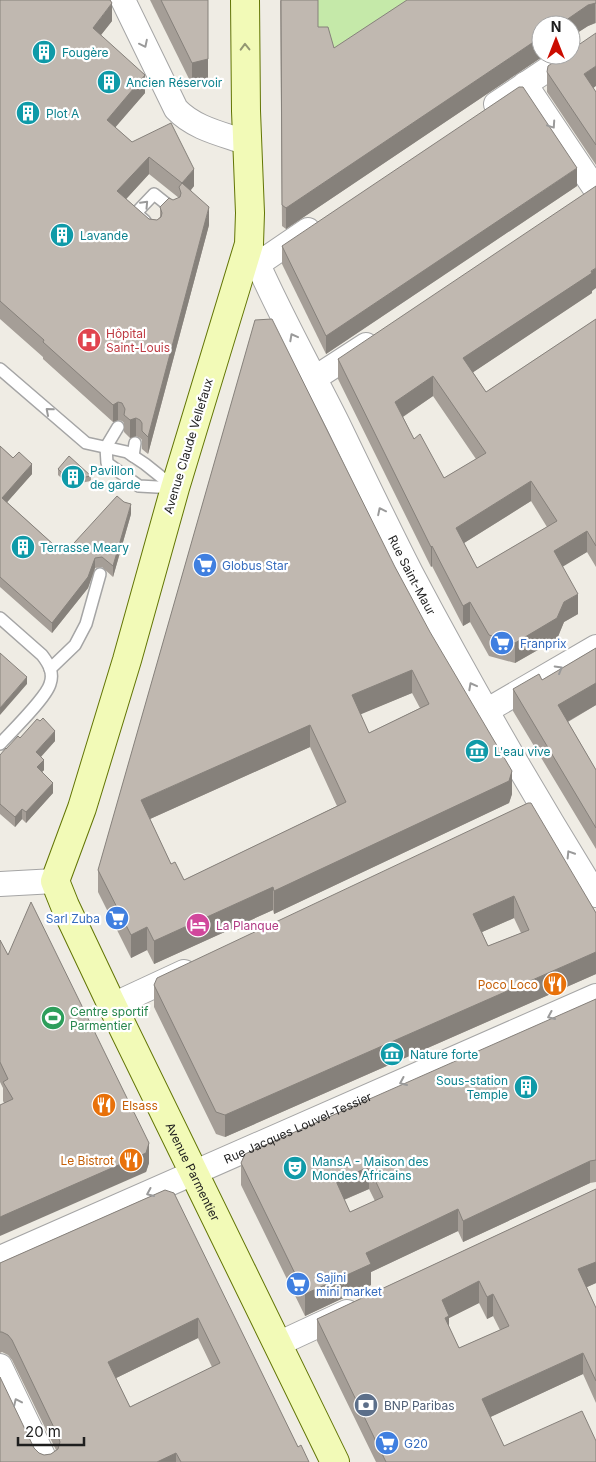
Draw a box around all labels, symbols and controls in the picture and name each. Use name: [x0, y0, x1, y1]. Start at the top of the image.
north arrow: [531, 15, 581, 65]
text: N: [551, 18, 561, 35]
building icon: Fougère: [31, 39, 57, 65]
one-way arrow: [138, 39, 148, 48]
one-way arrow: [240, 42, 250, 50]
place label: Fougère: [62, 45, 109, 60]
building icon: Ancien Réservoir: [96, 69, 122, 95]
place label: Ancien Réservoir: [126, 75, 223, 90]
building icon: Plot A: [15, 100, 41, 126]
place label: Plot A: [46, 106, 79, 121]
one-way arrow: [546, 120, 556, 129]
one-way arrow: [139, 200, 148, 209]
building icon: Lavande: [49, 222, 75, 248]
place label: Lavande: [80, 228, 128, 243]
place label: Hôpital Saint-Louis: [106, 326, 170, 355]
hospital icon: Hôpital Saint-Louis: [76, 327, 102, 353]
one-way arrow: [289, 333, 299, 342]
street label: Avenue Claude Vellefaux: [160, 376, 216, 516]
one-way arrow: [46, 409, 55, 417]
place label: Pavillon de garde: [90, 463, 140, 492]
building icon: Pavillon de garde: [60, 464, 86, 490]
one-way arrow: [376, 507, 387, 516]
street label: Rue Saint-Maur: [386, 532, 440, 618]
building icon: Terrasse Meary: [10, 534, 36, 560]
place label: Terrasse Meary: [40, 540, 129, 555]
supermarket icon: Globus Star: [192, 552, 218, 578]
place label: Globus Star: [222, 558, 289, 573]
supermarket icon: Franprix: [489, 630, 515, 656]
place label: Franprix: [520, 636, 567, 651]
one-way arrow: [553, 665, 562, 675]
one-way arrow: [468, 682, 478, 691]
museum icon: L'eau vive: [464, 738, 490, 764]
place label: L'eau vive: [494, 744, 551, 759]
one-way arrow: [567, 850, 577, 859]
supermarket icon: Sarl Zuba: [104, 905, 130, 931]
place label: Sarl Zuba: [46, 911, 100, 926]
hotel icon: La Planque: [185, 912, 211, 938]
place label: La Planque: [216, 918, 279, 933]
restaurant icon: Poco Loco: [542, 971, 568, 997]
place label: Poco Loco: [478, 977, 538, 992]
place label: Centre sportif Parmentier: [70, 1004, 149, 1033]
sports icon: Centre sportif Parmentier: [40, 1005, 66, 1031]
one-way arrow: [547, 1009, 556, 1020]
museum icon: Nature forte: [379, 1041, 405, 1067]
place label: Nature forte: [410, 1047, 478, 1062]
place label: Sous-station Temple: [436, 1073, 508, 1102]
building icon: Sous-station Temple: [513, 1074, 539, 1100]
one-way arrow: [399, 1075, 408, 1086]
street label: Rue Jacques Louvel-Tessier: [221, 1088, 374, 1166]
restaurant icon: Elsass: [91, 1092, 117, 1118]
place label: Elsass: [122, 1098, 158, 1113]
street label: Avenue Parmentier: [163, 1120, 224, 1224]
restaurant icon: Le Bistrot: [118, 1147, 144, 1173]
place label: Le Bistrot: [60, 1153, 114, 1168]
place label: MansA - Maison des Mondes Africains: [312, 1154, 429, 1183]
theatre icon: MansA - Maison des Mondes Africains: [282, 1155, 308, 1181]
one-way arrow: [146, 1186, 155, 1197]
place label: Sajini mini market: [316, 1270, 382, 1299]
supermarket icon: Sajini mini market: [285, 1271, 311, 1297]
bank icon: BNP Paribas: [353, 1392, 379, 1418]
one-way arrow: [13, 1398, 24, 1407]
place label: BNP Paribas: [384, 1398, 454, 1413]
scale bar: [18, 1414, 84, 1446]
text: 20 m: [25, 1422, 61, 1441]
supermarket icon: G20: [374, 1430, 400, 1456]
place label: G20: [404, 1436, 428, 1451]

